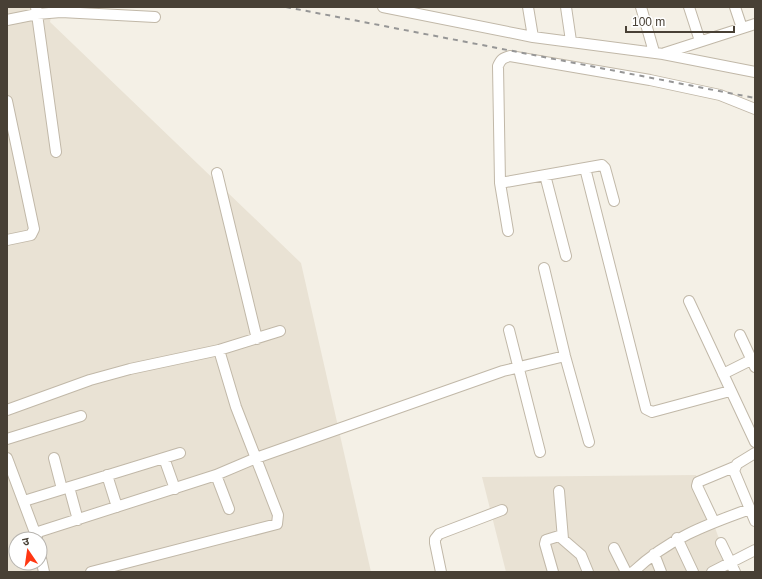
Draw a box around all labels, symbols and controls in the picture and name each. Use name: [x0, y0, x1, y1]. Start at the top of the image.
scale bar: [626, 8, 734, 34]
text: 100 m: [632, 15, 665, 29]
north arrow: [8, 531, 48, 571]
text: उ: [21, 535, 31, 548]

